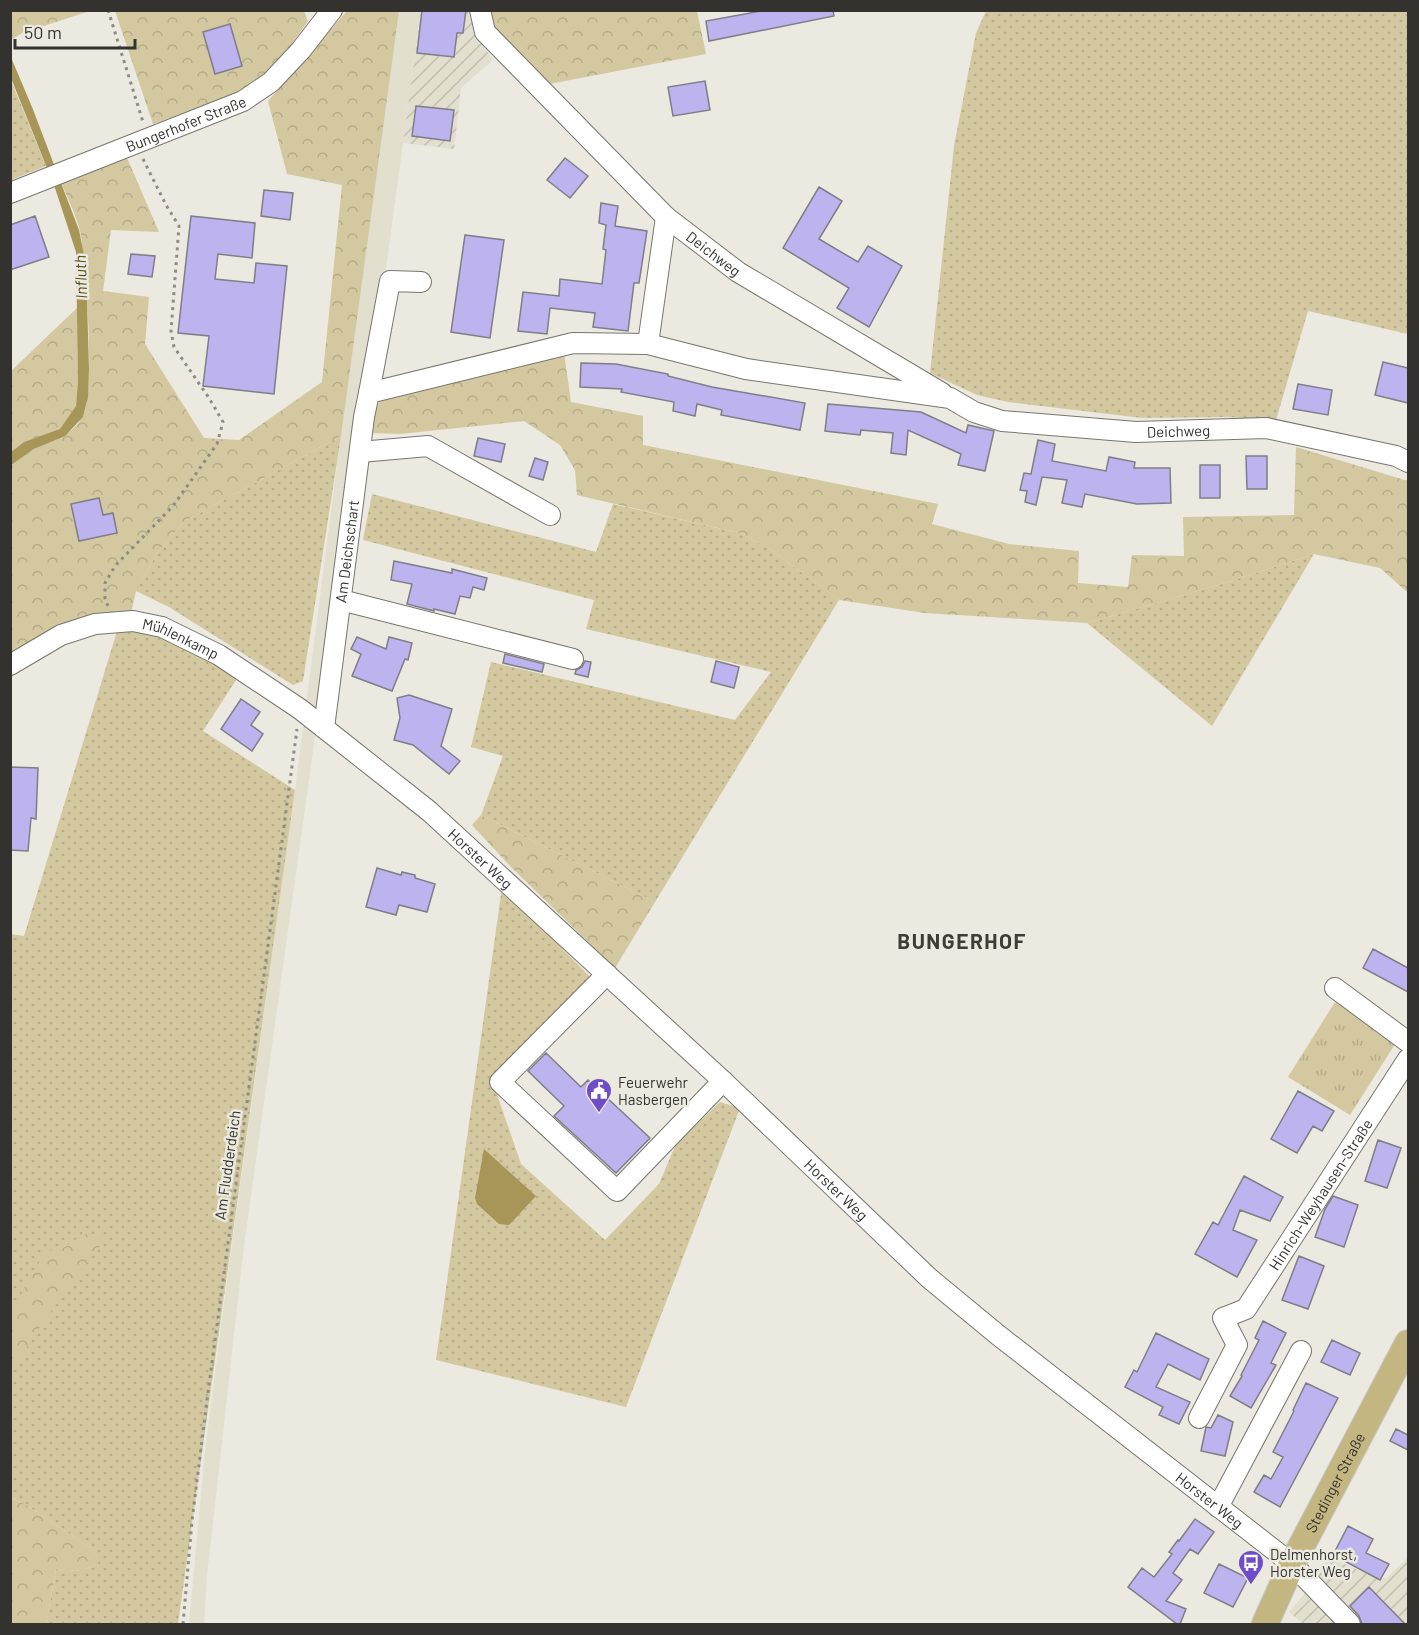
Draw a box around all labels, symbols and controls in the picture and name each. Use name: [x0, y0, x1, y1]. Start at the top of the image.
scale bar: [15, 12, 135, 50]
text: 50 m: [24, 21, 62, 43]
street label: Bungerhofer Straße: [123, 92, 249, 155]
street label: Deichweg: [683, 227, 744, 280]
water label: Influth: [70, 255, 90, 299]
street label: Deichweg: [1147, 421, 1210, 441]
street label: Am Deichschart: [331, 499, 362, 604]
street label: Mühlenkamp: [141, 614, 222, 663]
street label: Horster Weg: [445, 824, 516, 892]
district label: BUNGERHOF: [897, 928, 1027, 953]
place label: Feuerwehr Hasbergen: [618, 1073, 688, 1108]
public building icon: Feuerwehr Hasbergen: [584, 1076, 614, 1114]
street label: Am Fludderdeich: [210, 1109, 244, 1221]
street label: Hinrich-Weyhausen-Straße: [1265, 1115, 1376, 1273]
street label: Horster Weg: [801, 1155, 872, 1224]
street label: Stedinger Straße: [1301, 1429, 1368, 1535]
street label: Horster Weg: [1172, 1468, 1247, 1532]
place label: Delmenhorst, Horster Weg: [1270, 1545, 1357, 1580]
bus stop icon: Delmenhorst, Horster Weg: [1236, 1548, 1266, 1586]

